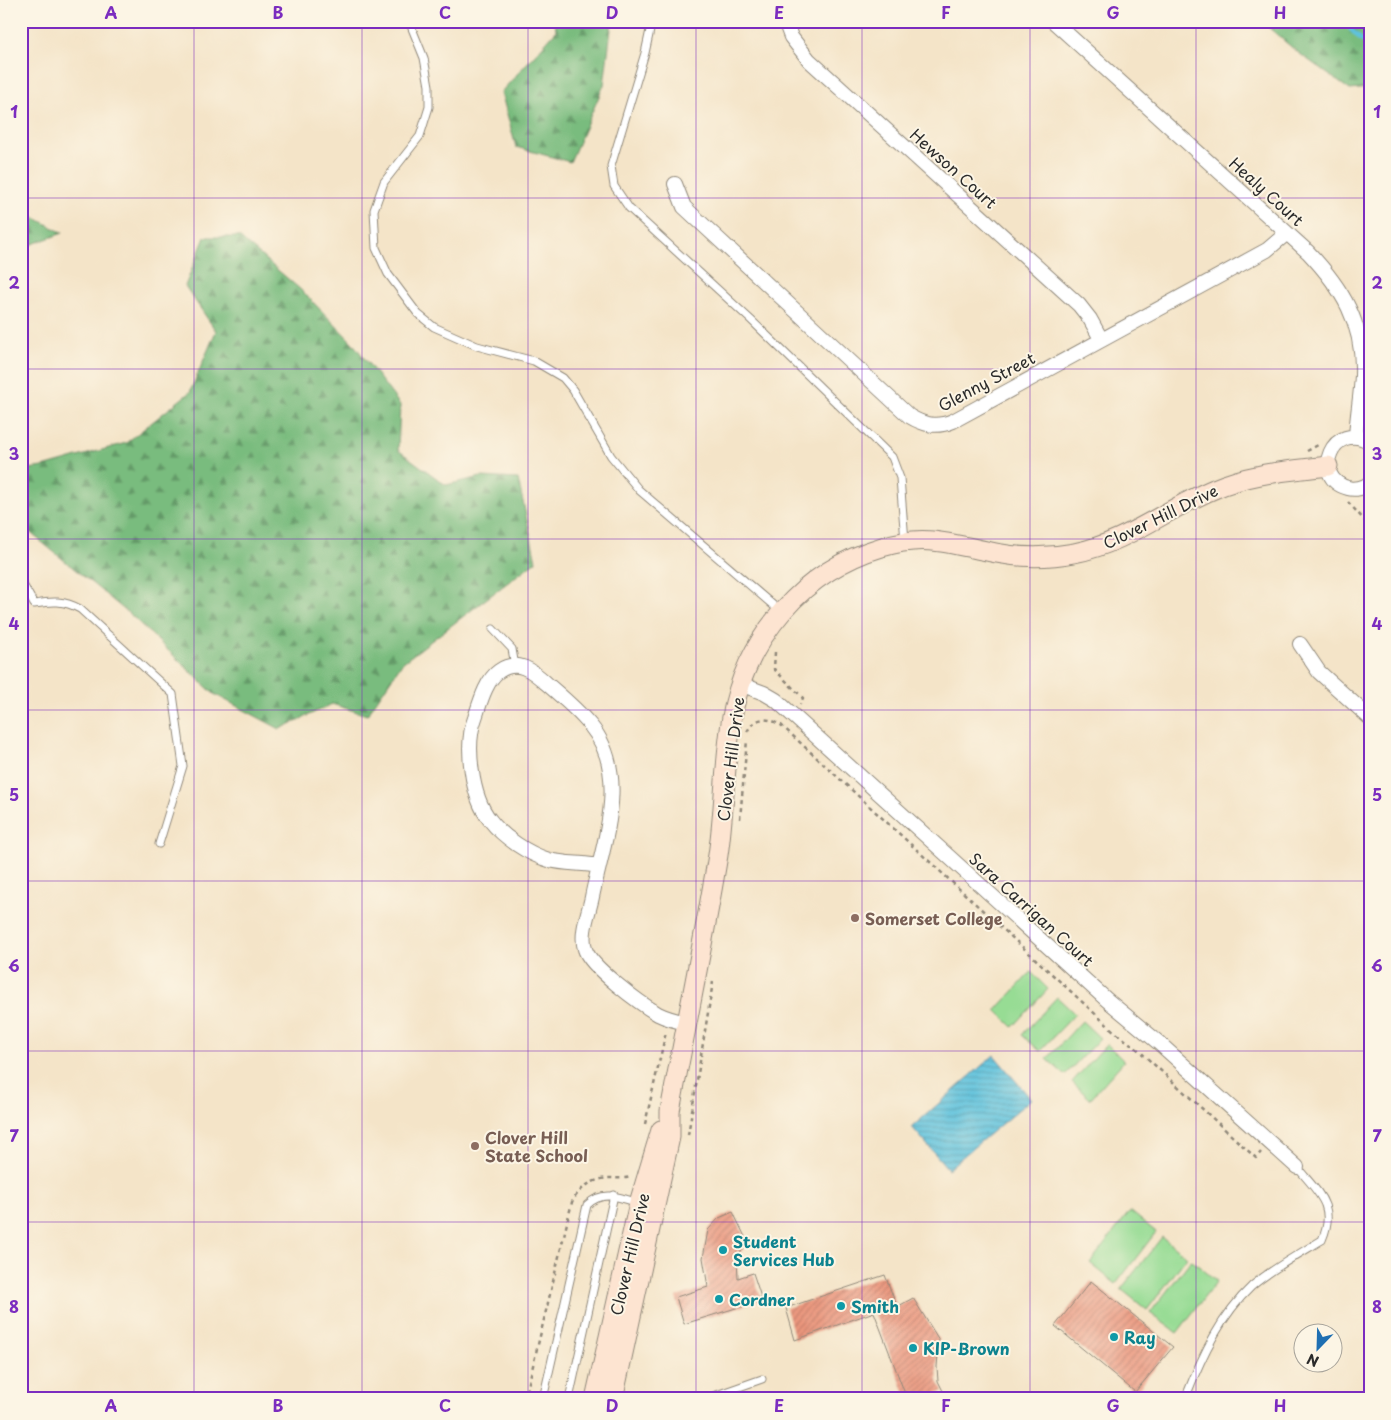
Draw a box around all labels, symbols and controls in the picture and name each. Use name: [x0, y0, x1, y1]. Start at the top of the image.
text: A: [105, 0, 118, 24]
text: B: [273, 0, 284, 24]
text: C: [439, 0, 451, 24]
text: D: [606, 0, 618, 24]
text: E: [774, 0, 784, 24]
text: F: [941, 0, 951, 24]
text: G: [1106, 0, 1120, 24]
text: H: [1274, 0, 1286, 24]
text: 1: [10, 99, 18, 123]
text: 1: [1373, 99, 1381, 123]
street label: Hewson Court: [905, 122, 1003, 214]
street label: Healy Court: [1224, 151, 1310, 231]
text: 2: [8, 270, 20, 294]
text: 2: [1371, 270, 1383, 294]
street label: Glenny Street: [933, 345, 1039, 417]
text: 3: [9, 441, 19, 465]
text: 3: [1372, 441, 1382, 465]
street label: Clover Hill Drive: [1099, 478, 1221, 554]
text: 4: [9, 611, 20, 635]
text: 4: [1372, 611, 1383, 635]
street label: Clover Hill Drive: [710, 695, 750, 823]
text: 5: [9, 782, 19, 806]
text: 5: [1372, 782, 1382, 806]
street label: Sara Carrigan Court: [964, 846, 1100, 972]
place label: Somerset College: [865, 906, 1003, 930]
marker: Somerset College: [849, 912, 861, 924]
text: 6: [8, 953, 20, 977]
text: 6: [1371, 953, 1383, 977]
text: 7: [9, 1123, 19, 1147]
text: 7: [1372, 1123, 1382, 1147]
place label: Clover Hill State School: [485, 1125, 588, 1167]
marker: Clover Hill State School: [469, 1140, 481, 1152]
street label: Clover Hill Drive: [603, 1190, 655, 1318]
place label: Student Services Hub: [733, 1229, 835, 1271]
marker: Student Services Hub: [717, 1244, 729, 1256]
place label: Cordner: [729, 1287, 795, 1311]
marker: Cordner: [713, 1293, 725, 1305]
text: 8: [9, 1294, 19, 1318]
place label: Smith: [851, 1294, 899, 1318]
text: 8: [1372, 1294, 1382, 1318]
marker: Smith: [835, 1300, 847, 1312]
north arrow: [1294, 1322, 1344, 1372]
place label: Ray: [1124, 1325, 1156, 1349]
marker: Ray: [1108, 1331, 1120, 1343]
place label: KIP-Brown: [923, 1336, 1010, 1360]
marker: KIP-Brown: [907, 1342, 919, 1354]
text: N: [1304, 1349, 1322, 1372]
text: A: [105, 1393, 118, 1417]
text: B: [273, 1393, 284, 1417]
text: C: [439, 1393, 451, 1417]
text: D: [606, 1393, 618, 1417]
text: E: [774, 1393, 784, 1417]
text: F: [941, 1393, 951, 1417]
text: G: [1106, 1393, 1120, 1417]
text: H: [1274, 1393, 1286, 1417]

